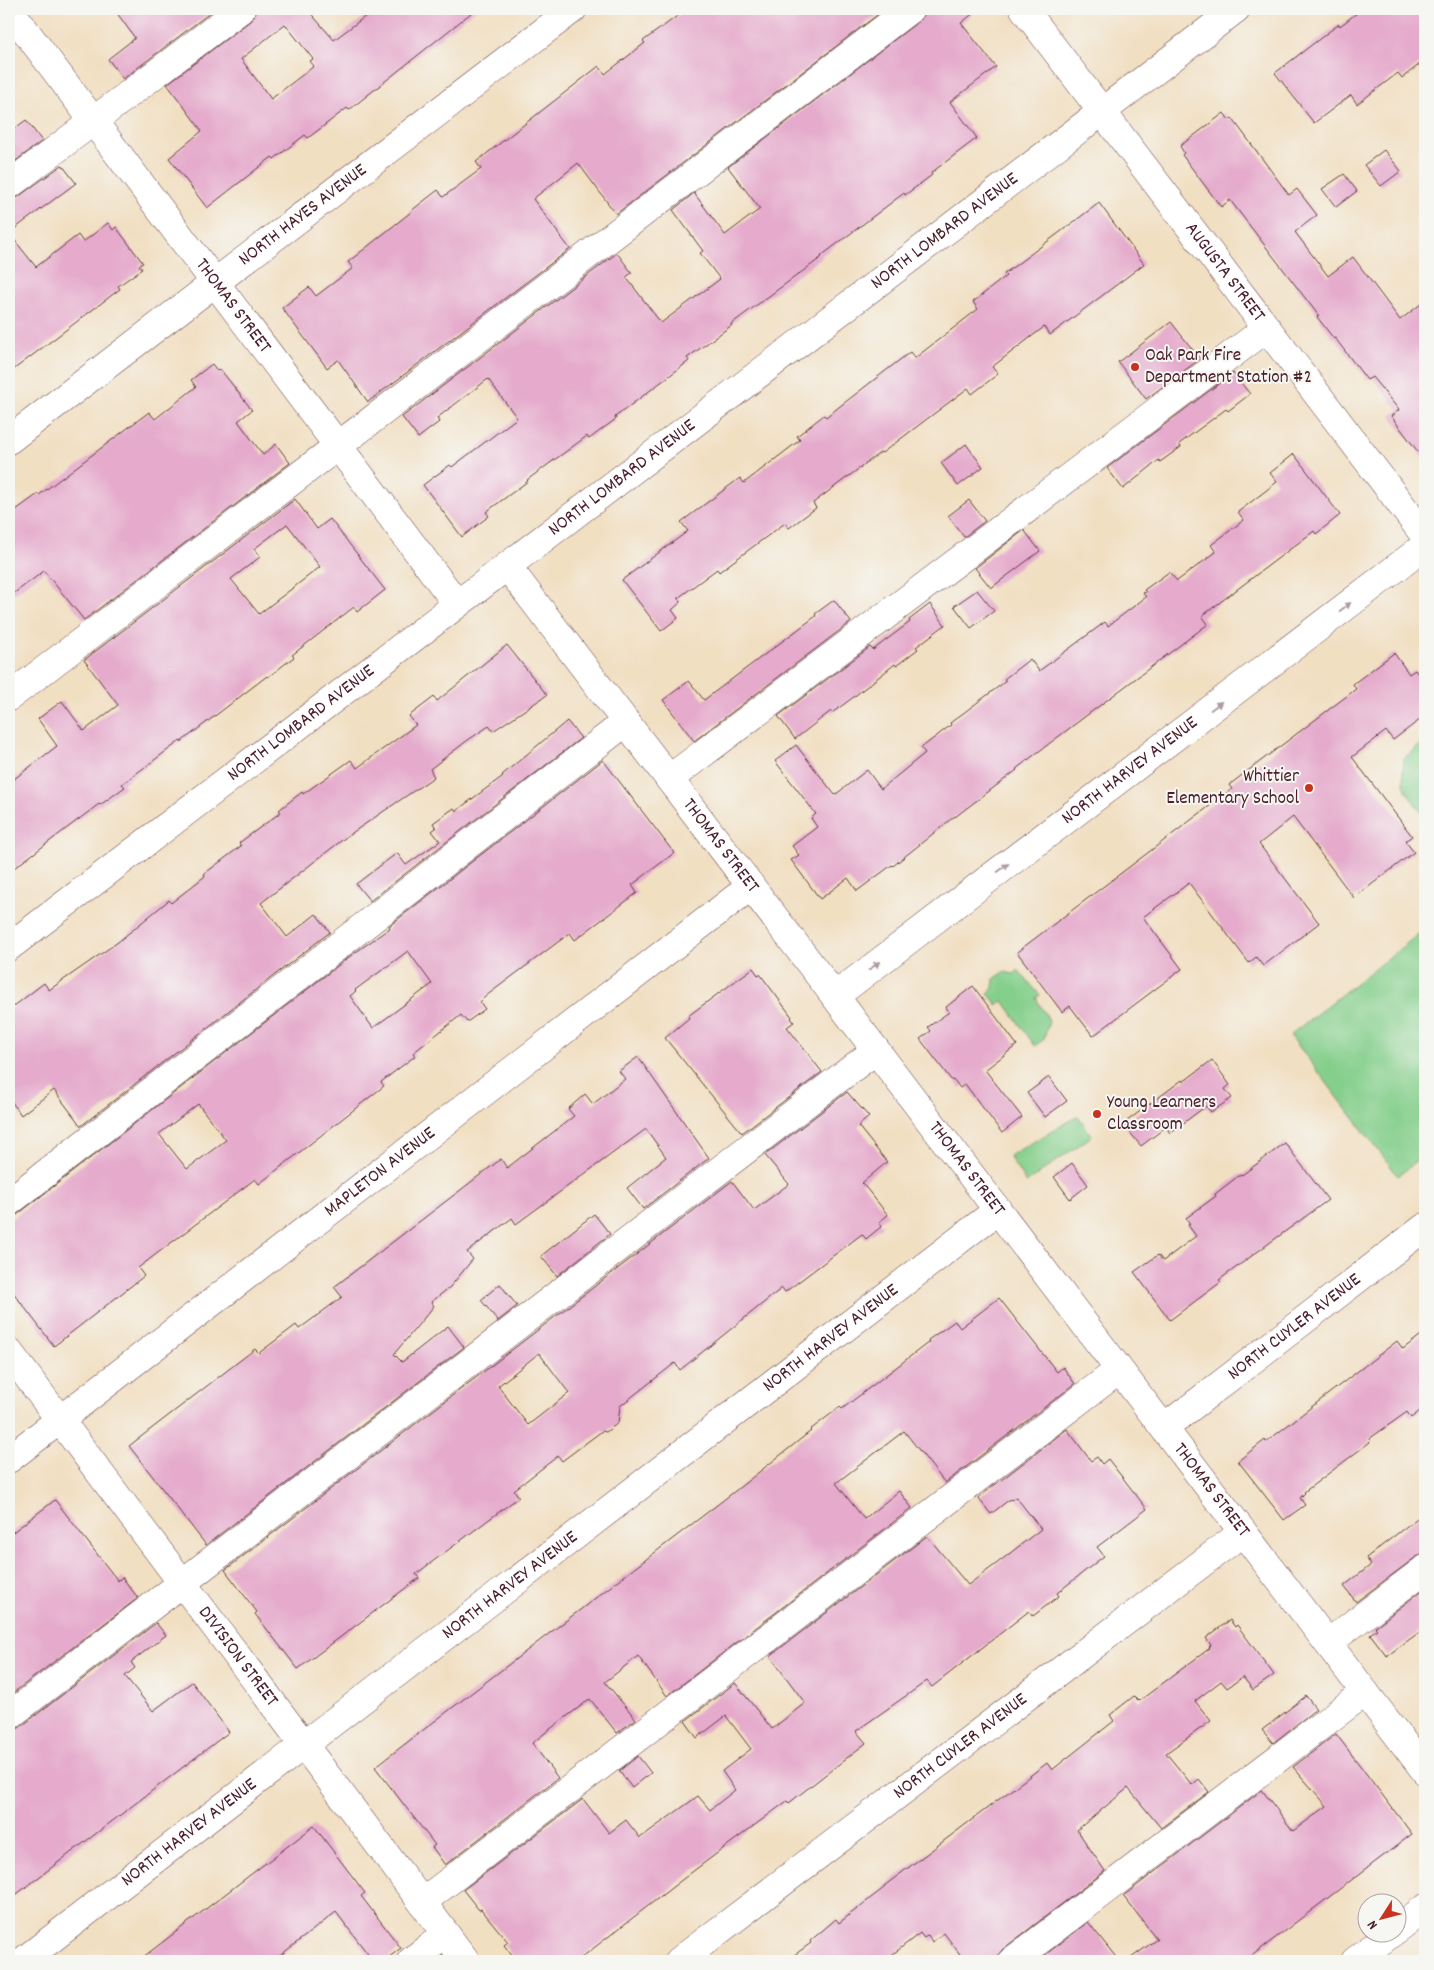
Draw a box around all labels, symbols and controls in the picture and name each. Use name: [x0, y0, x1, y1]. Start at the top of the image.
street label: NORTH HAYES AVENUE: [233, 157, 373, 273]
street label: NORTH LOMBARD AVENUE: [865, 166, 1025, 297]
street label: AUGUSTA STREET: [1178, 217, 1272, 328]
street label: THOMAS STREET: [188, 253, 278, 360]
place label: Oak Park Fire Department Station #2: [1145, 343, 1312, 392]
marker: Oak Park Fire Department Station #2: [1129, 361, 1141, 373]
street label: NORTH LOMBARD AVENUE: [543, 413, 702, 543]
one-way arrow: [1338, 602, 1351, 613]
street label: NORTH LOMBARD AVENUE: [222, 658, 381, 789]
one-way arrow: [1209, 701, 1223, 711]
street label: NORTH HARVEY AVENUE: [1056, 710, 1204, 832]
place label: Whittier Elementary School: [1166, 764, 1299, 813]
marker: Whittier Elementary School: [1303, 782, 1315, 794]
street label: THOMAS STREET: [675, 793, 765, 899]
one-way arrow: [996, 863, 1010, 873]
one-way arrow: [867, 961, 880, 972]
place label: Young Learners Classroom: [1107, 1090, 1216, 1139]
marker: Young Learners Classroom: [1091, 1108, 1103, 1120]
street label: THOMAS STREET: [921, 1116, 1011, 1222]
street label: MAPLETON AVENUE: [319, 1120, 442, 1224]
street label: NORTH CUYLER AVENUE: [1222, 1267, 1368, 1388]
street label: NORTH HARVEY AVENUE: [757, 1277, 905, 1400]
street label: THOMAS STREET: [1166, 1437, 1256, 1544]
street label: NORTH HARVEY AVENUE: [437, 1524, 584, 1647]
street label: DIVISION STREET: [191, 1601, 285, 1713]
street label: NORTH CUYLER AVENUE: [888, 1687, 1034, 1807]
street label: NORTH HARVEY AVENUE: [116, 1772, 263, 1894]
north arrow: [1356, 1892, 1406, 1942]
text: N: [1363, 1916, 1383, 1933]

